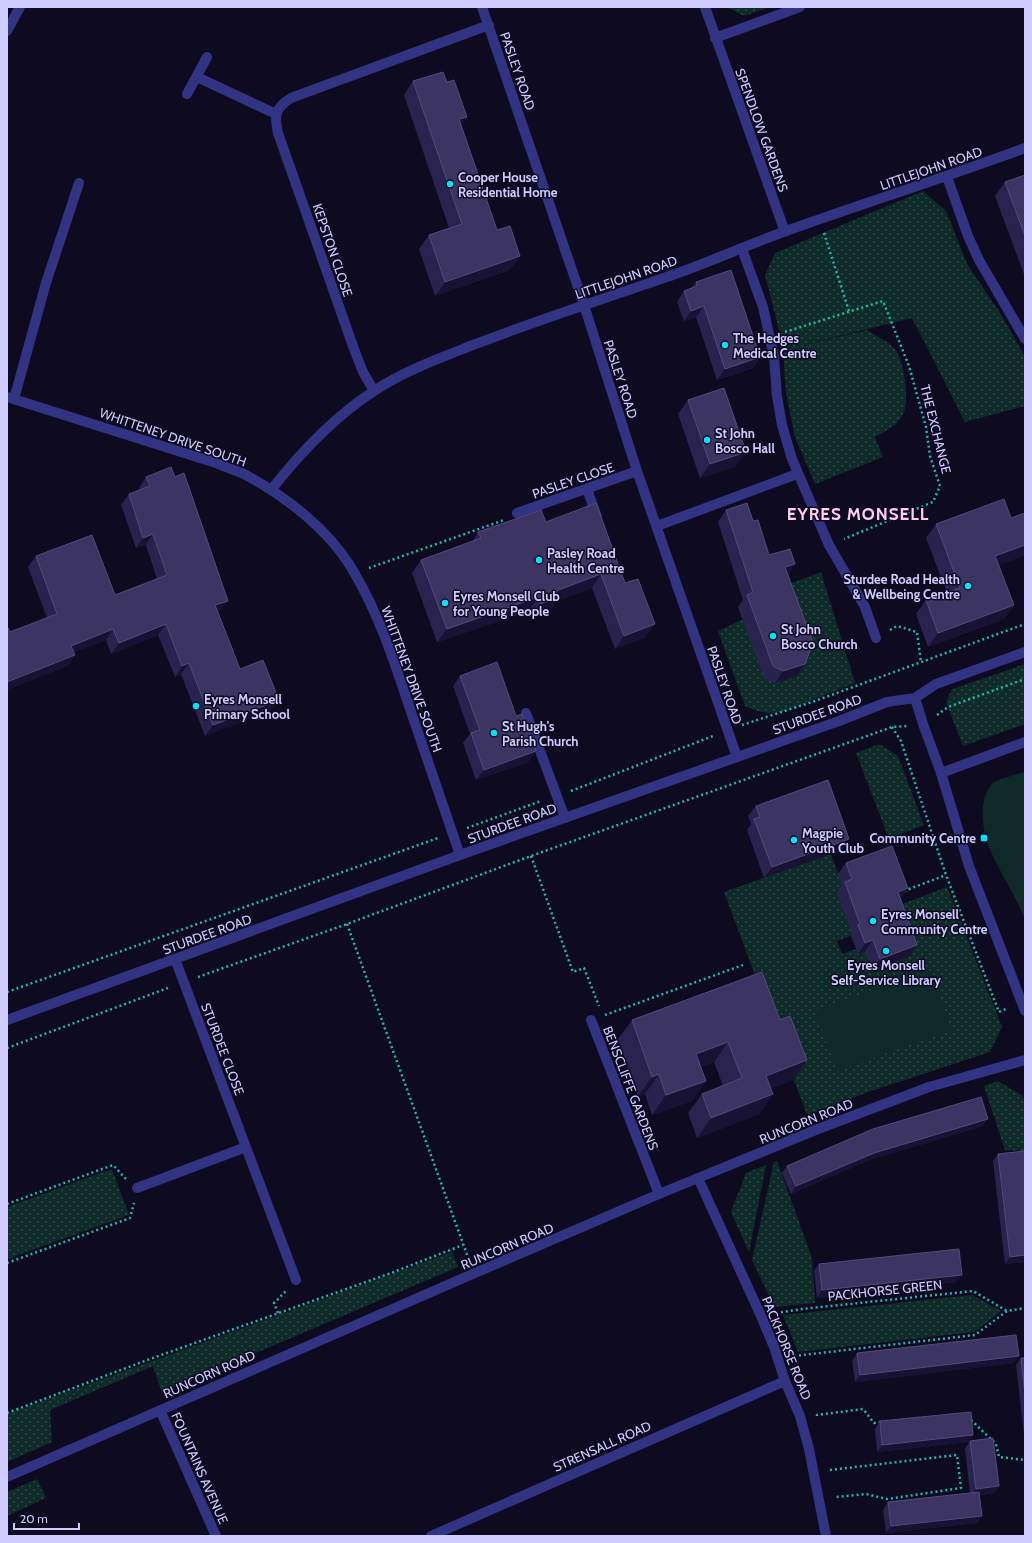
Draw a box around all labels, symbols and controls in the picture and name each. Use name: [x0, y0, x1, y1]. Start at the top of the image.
street label: PASLEY ROAD: [497, 30, 539, 112]
street label: SPENDLOW GARDENS: [732, 66, 792, 194]
street label: LITTLEJOHN ROAD: [878, 143, 984, 193]
place label: Cooper House Residential Home: [458, 169, 558, 200]
marker: Cooper House Residential Home: [445, 179, 455, 189]
street label: KEPSTON CLOSE: [310, 201, 356, 299]
street label: LITTLEJOHN ROAD: [573, 252, 679, 302]
place label: The Hedges Medical Centre: [733, 330, 817, 361]
street label: PASLEY ROAD: [601, 338, 641, 420]
marker: The Hedges Medical Centre: [720, 340, 730, 350]
street label: THE EXCHANGE: [917, 383, 955, 475]
street label: WHITTENEY DRIVE SOUTH: [97, 404, 249, 470]
place label: St John Bosco Hall: [715, 425, 775, 456]
marker: St John Bosco Hall: [702, 435, 712, 445]
street label: PASLEY CLOSE: [530, 459, 616, 501]
district label: EYRES MONSELL: [787, 504, 929, 524]
place label: Pasley Road Health Centre: [547, 545, 625, 576]
marker: Pasley Road Health Centre: [534, 555, 544, 565]
place label: Sturdee Road Health & Wellbeing Centre: [843, 571, 960, 602]
marker: Sturdee Road Health & Wellbeing Centre: [963, 581, 973, 591]
place label: Eyres Monsell Club for Young People: [453, 588, 560, 619]
marker: Eyres Monsell Club for Young People: [440, 598, 450, 608]
street label: WHITTENEY DRIVE SOUTH: [378, 604, 446, 754]
place label: St John Bosco Church: [781, 621, 858, 652]
marker: St John Bosco Church: [768, 631, 778, 641]
street label: PASLEY ROAD: [704, 644, 746, 726]
street label: STURDEE ROAD: [770, 690, 864, 738]
place label: Eyres Monsell Primary School: [204, 691, 290, 722]
marker: Eyres Monsell Primary School: [191, 701, 201, 711]
place label: St Hugh's Parish Church: [502, 718, 579, 749]
marker: St Hugh's Parish Church: [489, 728, 499, 738]
street label: STURDEE ROAD: [465, 799, 559, 847]
place label: Magpie Youth Club: [801, 825, 864, 856]
place label: Community Centre: [869, 830, 976, 846]
marker: Community Centre: [979, 833, 989, 843]
marker: Magpie Youth Club: [789, 835, 799, 845]
place label: Eyres Monsell Community Centre: [881, 906, 988, 937]
street label: STURDEE ROAD: [160, 910, 254, 958]
marker: Eyres Monsell Community Centre: [868, 916, 878, 926]
marker: Eyres Monsell Self-Service Library: [881, 946, 891, 956]
place label: Eyres Monsell Self-Service Library: [831, 957, 941, 988]
street label: STURDEE CLOSE: [198, 1001, 248, 1097]
street label: BENSCLIFFE GARDENS: [600, 1024, 662, 1153]
street label: RUNCORN ROAD: [757, 1095, 855, 1147]
street label: RUNCORN ROAD: [458, 1219, 556, 1273]
street label: PACKHORSE GREEN: [827, 1276, 943, 1304]
street label: PACKHORSE ROAD: [759, 1294, 815, 1402]
street label: RUNCORN ROAD: [160, 1346, 258, 1402]
street label: FOUNTAINS AVENUE: [168, 1410, 232, 1526]
street label: STRENSALL ROAD: [551, 1417, 653, 1475]
scale bar: [14, 1505, 79, 1531]
text: 20 m: [20, 1511, 48, 1526]

